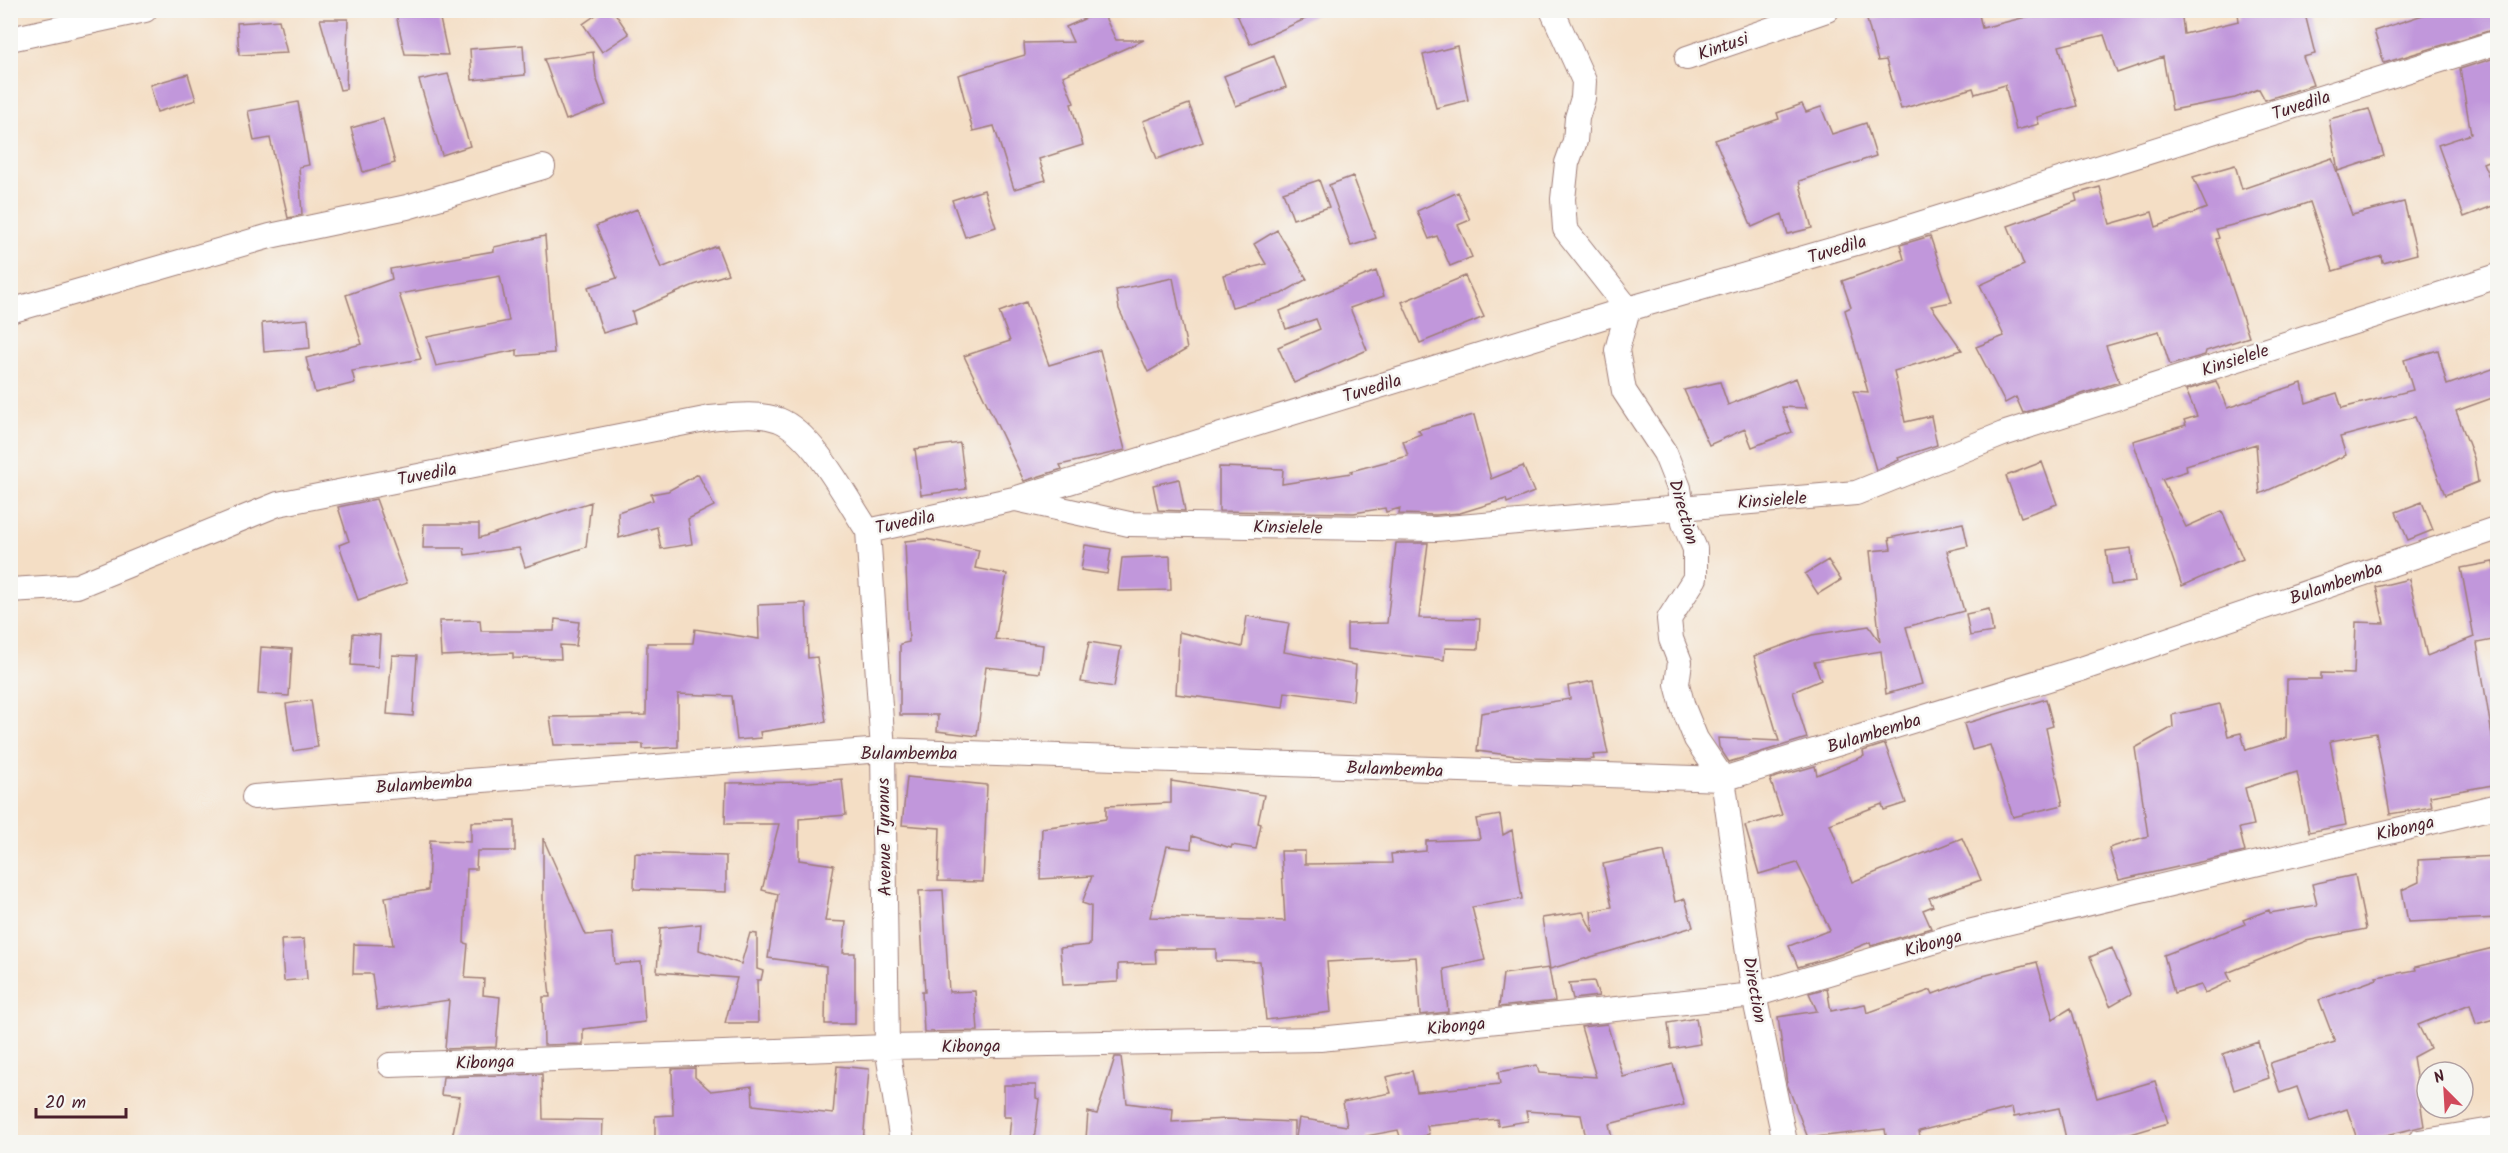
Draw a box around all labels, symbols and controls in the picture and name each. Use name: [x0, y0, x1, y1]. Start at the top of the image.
street label: Kintusi: [1694, 25, 1754, 70]
street label: Tuvedila: [2268, 83, 2335, 130]
street label: Tuvedila: [1804, 228, 1870, 273]
street label: Kinsielele: [2198, 337, 2273, 386]
street label: Tuvedila: [1339, 367, 1405, 412]
street label: Tuvedila: [395, 456, 460, 495]
street label: Direction: [1659, 476, 1706, 549]
street label: Kinsielele: [1736, 485, 1808, 518]
street label: Tuvedila: [873, 503, 938, 544]
street label: Kinsielele: [1253, 513, 1323, 544]
street label: Bulambemba: [2286, 555, 2387, 614]
street label: Bulambemba: [1824, 706, 1925, 762]
street label: Bulambemba: [860, 740, 958, 769]
street label: Bulambemba: [1346, 754, 1444, 787]
street label: Bulambemba: [375, 768, 474, 803]
street label: Avenue Tyranus: [870, 777, 901, 897]
street label: Kibonga: [2373, 809, 2437, 850]
street label: Kibonga: [1901, 922, 1966, 967]
street label: Direction: [1733, 955, 1774, 1026]
street label: Kibonga: [1425, 1010, 1487, 1045]
street label: Kibonga: [941, 1032, 1001, 1063]
street label: Kibonga: [455, 1048, 515, 1079]
north arrow: [2415, 1060, 2475, 1120]
text: N: [2430, 1064, 2449, 1091]
scale bar: [36, 1081, 126, 1119]
text: 20 m: [45, 1089, 86, 1118]

